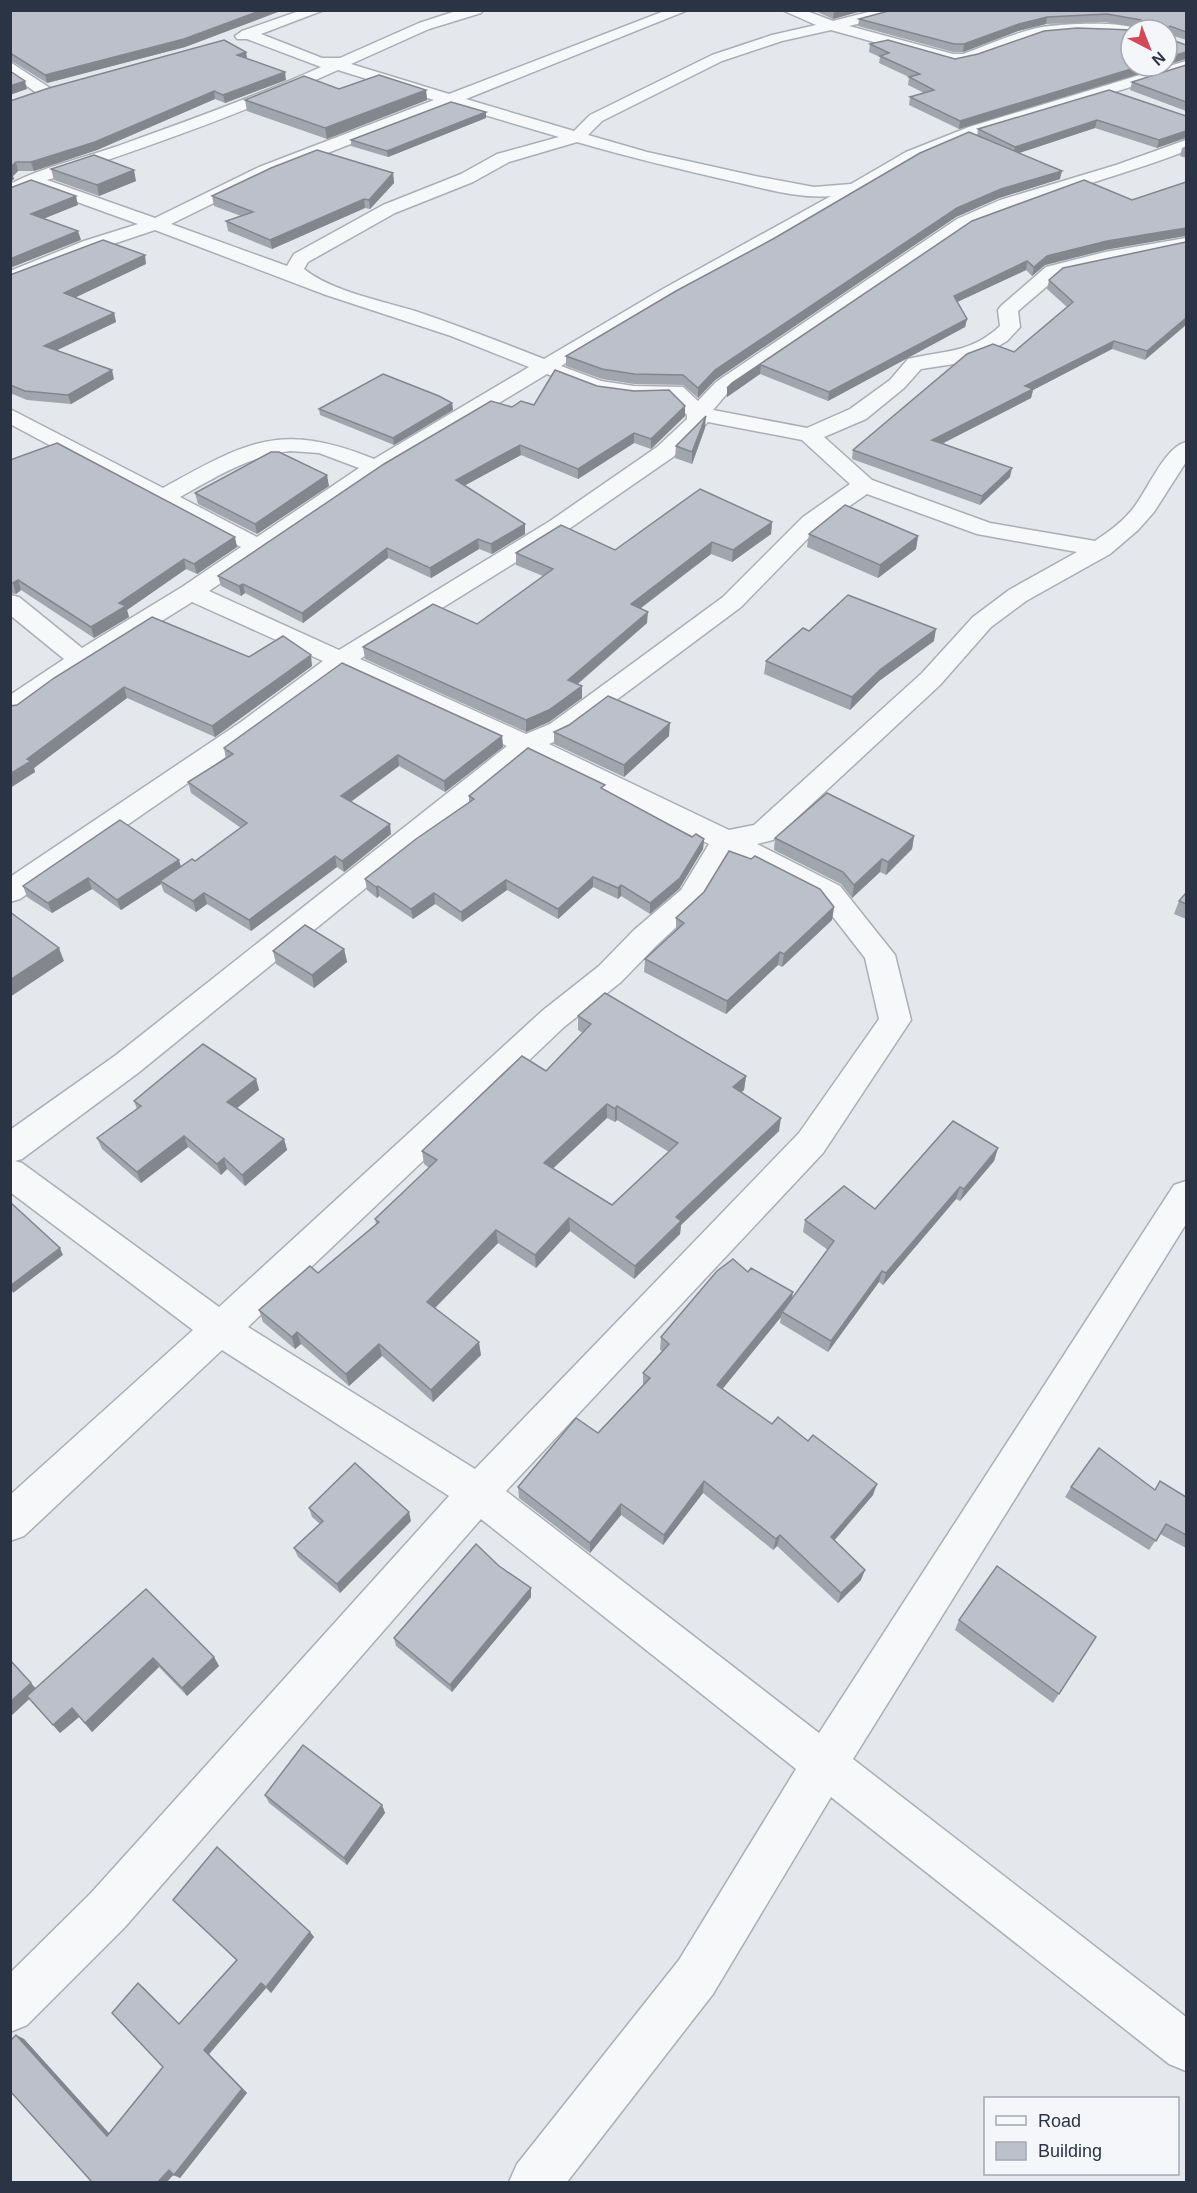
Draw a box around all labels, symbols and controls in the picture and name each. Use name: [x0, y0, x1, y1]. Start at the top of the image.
north arrow: [1119, 18, 1179, 78]
text: N: [1149, 49, 1169, 69]
legend: [984, 2097, 1179, 2175]
text: Road: [1038, 2111, 1081, 2131]
text: Building: [1038, 2141, 1102, 2161]

